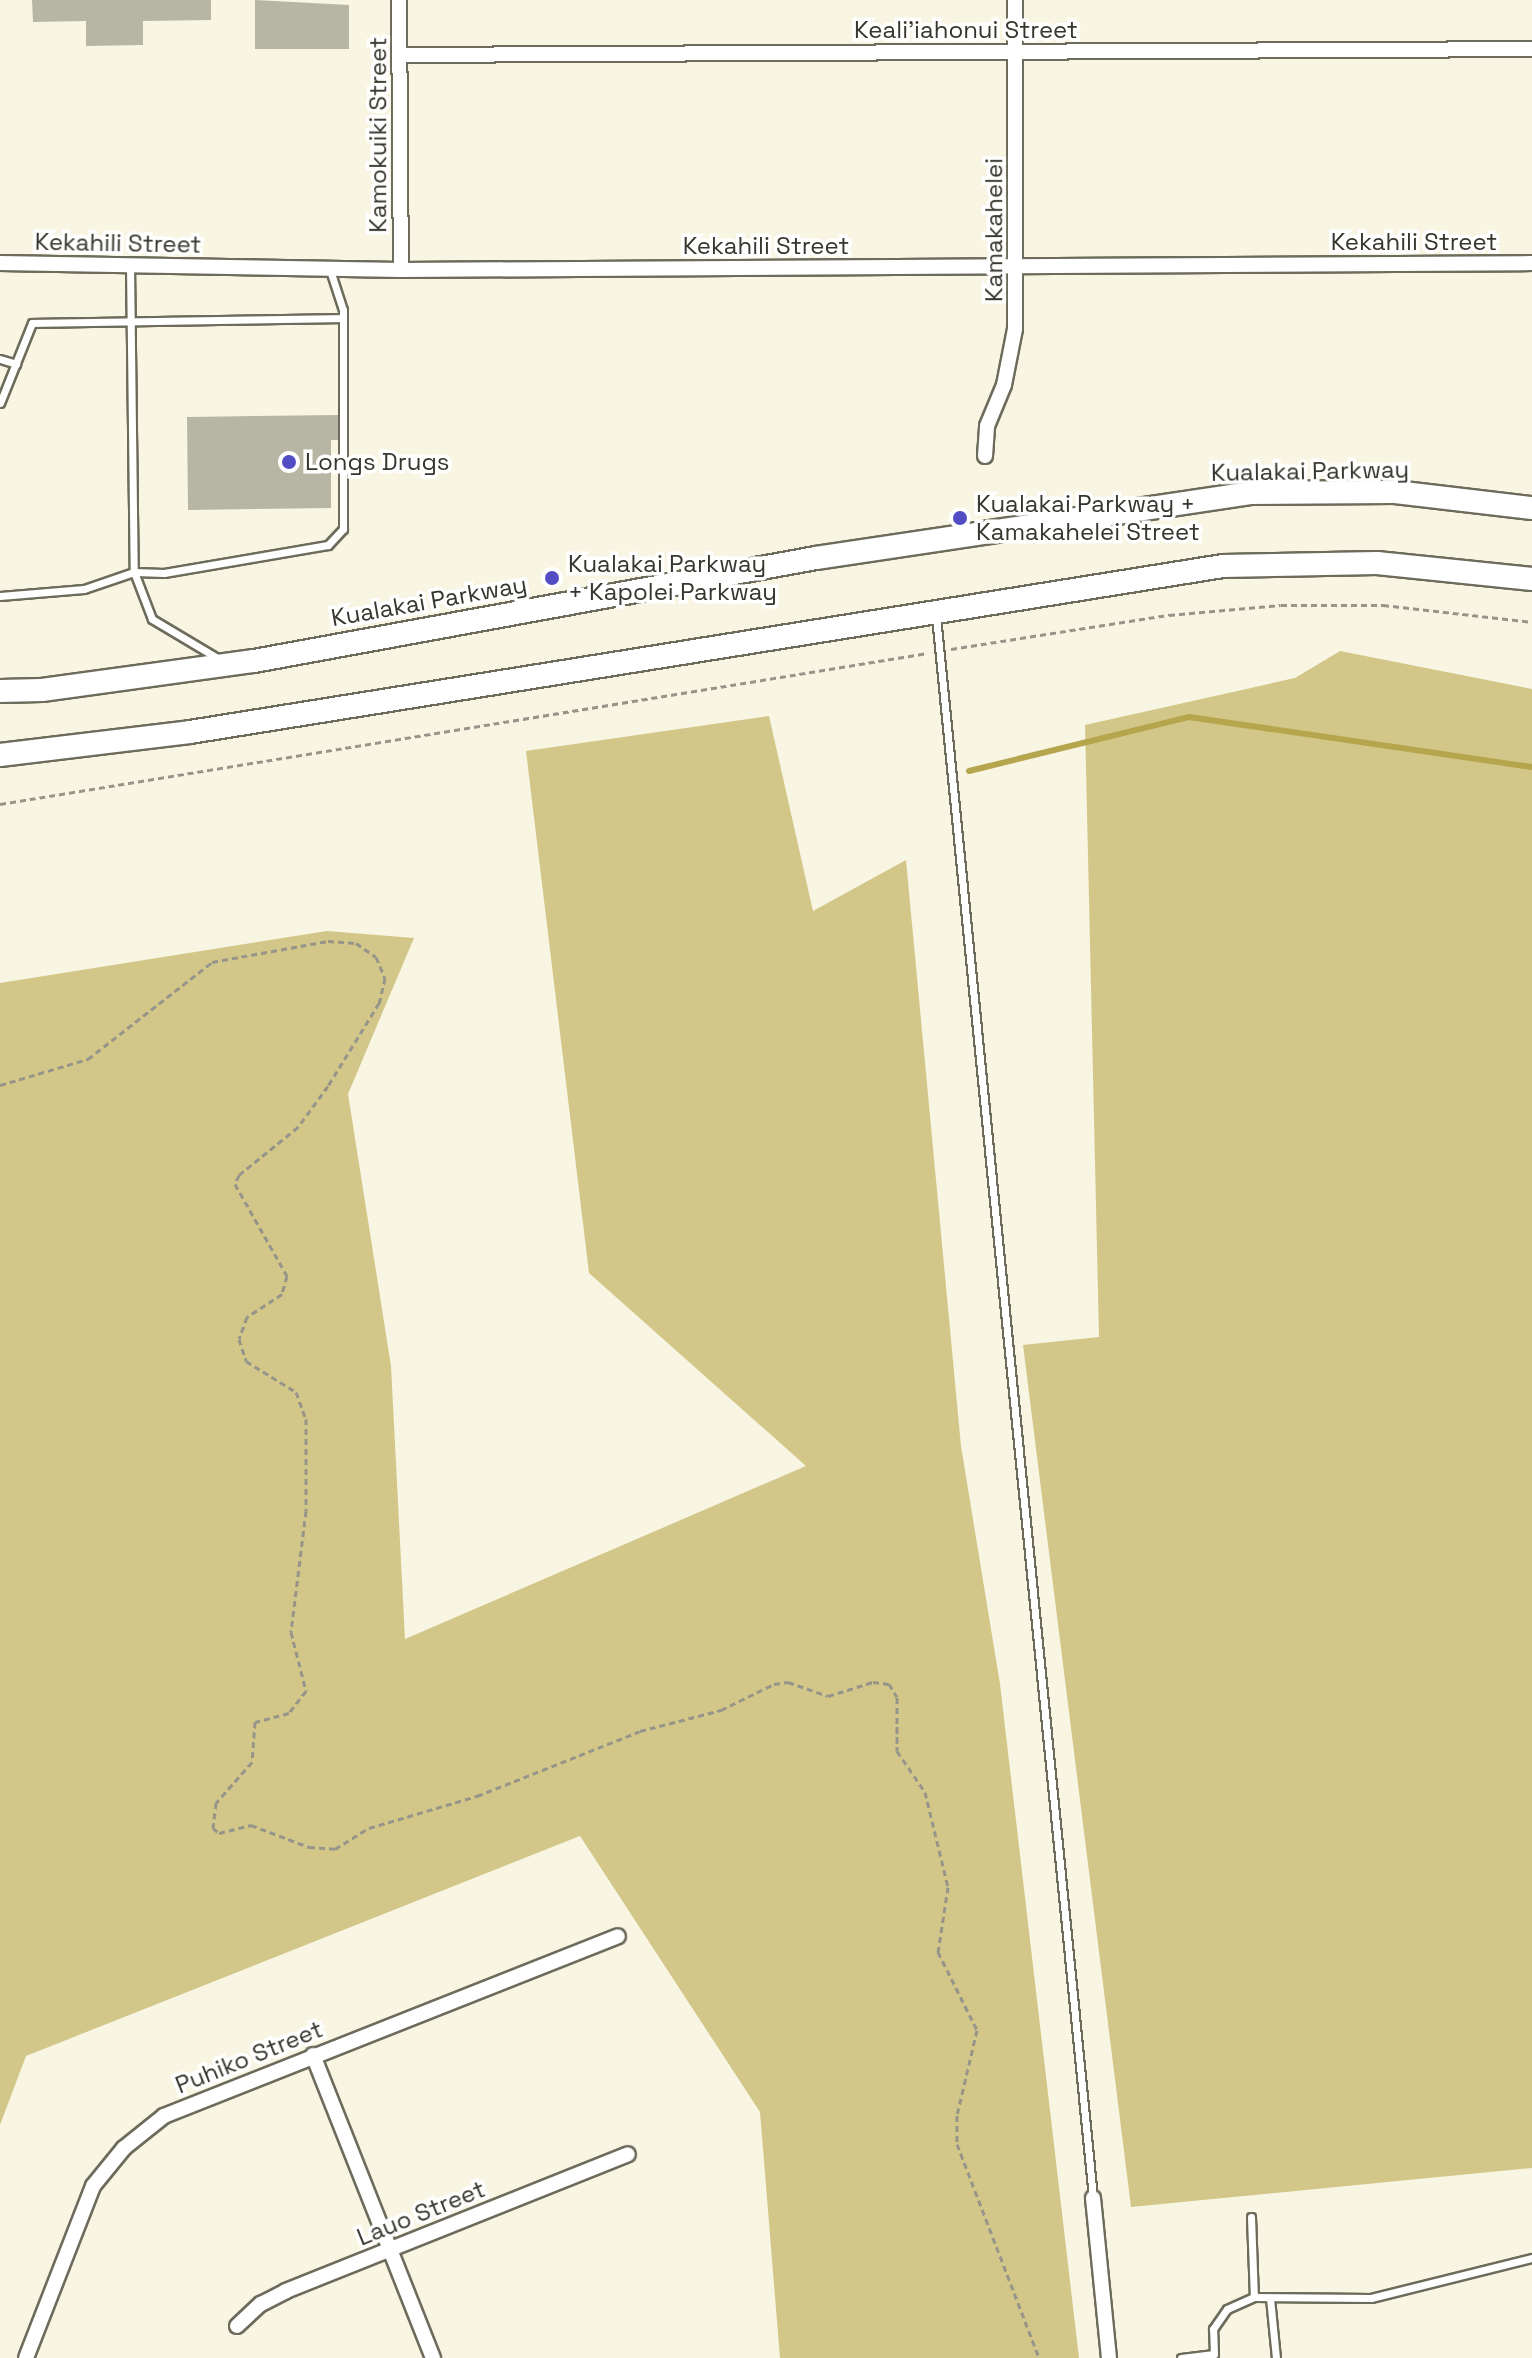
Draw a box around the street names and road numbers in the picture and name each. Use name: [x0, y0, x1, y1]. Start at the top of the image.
street label: Keali'iahonui Street: [854, 16, 1078, 44]
street label: Kamokuiki Street: [364, 37, 392, 233]
street label: Kamakahelei: [980, 158, 1008, 302]
street label: Kekahili Street: [34, 227, 202, 259]
street label: Kekahili Street: [1331, 228, 1497, 256]
street label: Kekahili Street: [683, 232, 849, 260]
street label: Kualakai Parkway: [1211, 455, 1409, 487]
street label: Kualakai Parkway: [329, 570, 529, 632]
street label: Puhiko Street: [171, 2014, 327, 2100]
street label: Lauo Street: [353, 2174, 489, 2252]

